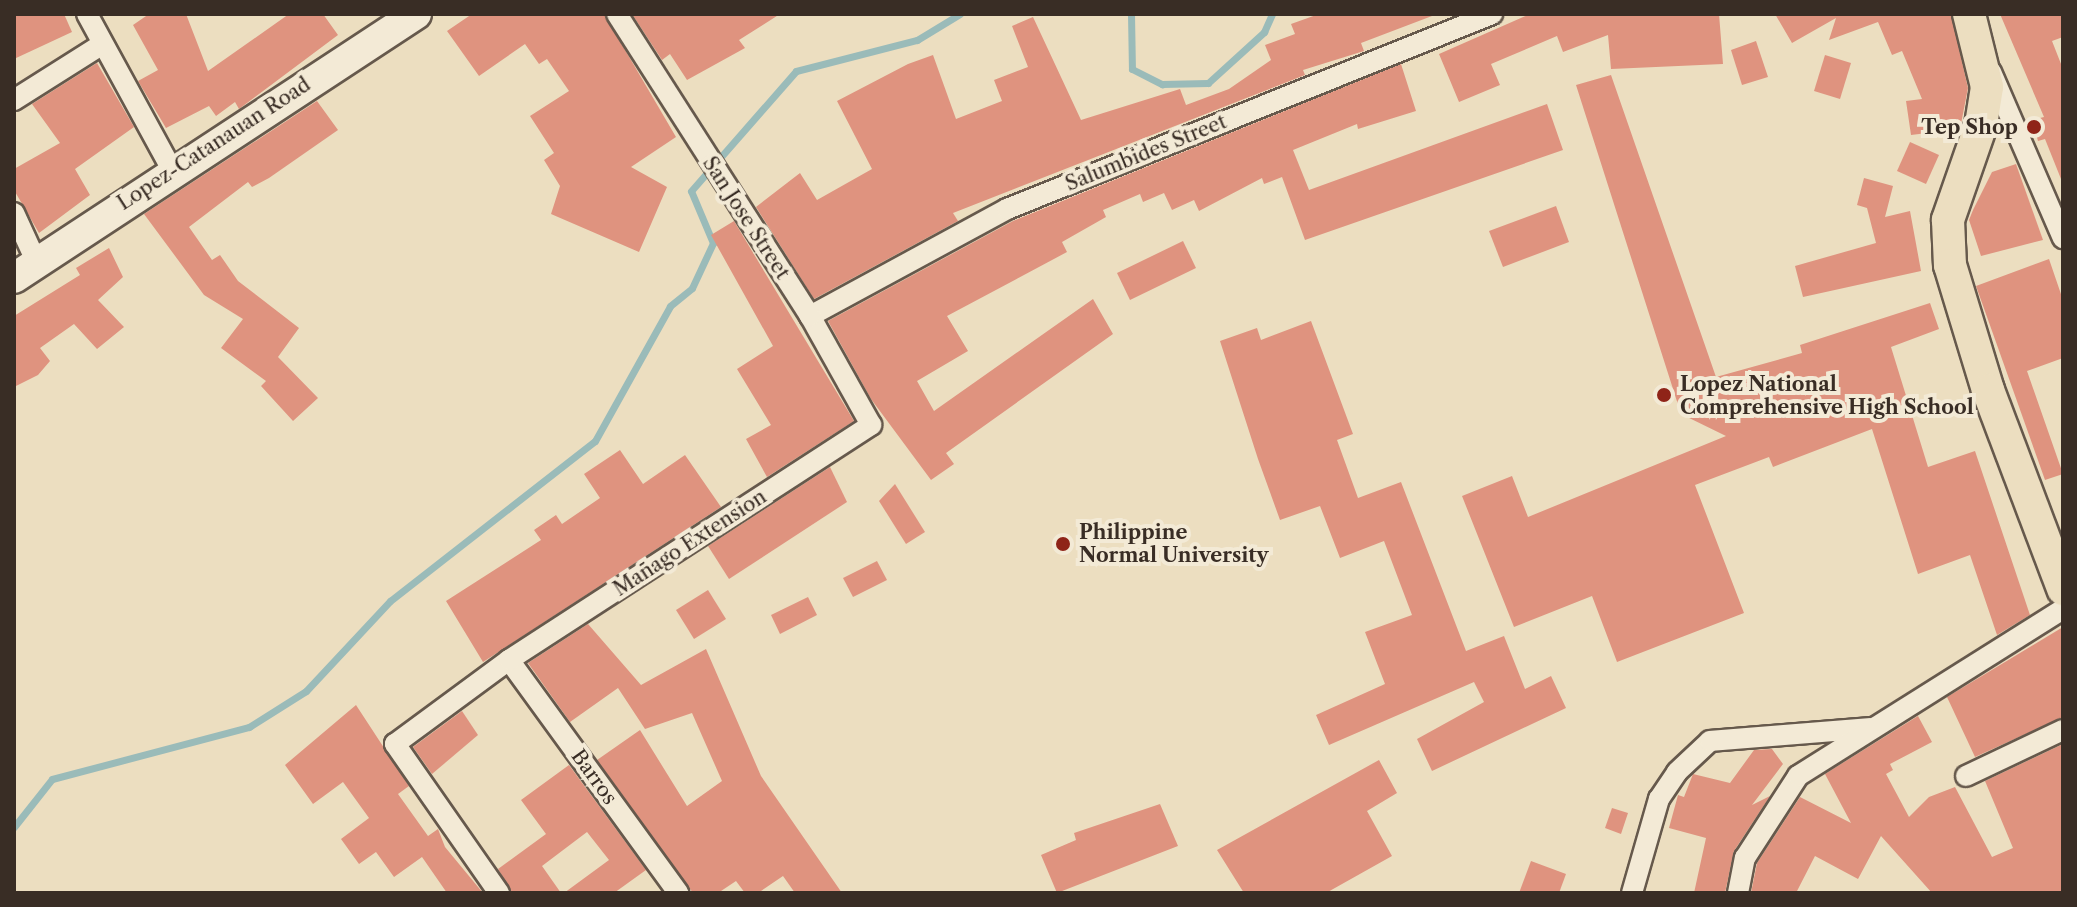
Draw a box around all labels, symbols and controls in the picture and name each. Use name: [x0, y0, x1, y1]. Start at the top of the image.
street label: Lopez-Catanauan Road: [113, 73, 315, 215]
street label: Salumbides Street: [1062, 110, 1230, 196]
place label: Tep Shop: [1921, 115, 2018, 139]
marker: Tep Shop: [2025, 118, 2043, 136]
street label: San Jose Street: [697, 152, 795, 284]
place label: Lopez National Comprehensive High School: [1680, 372, 1974, 419]
marker: Lopez National Comprehensive High School: [1655, 386, 1673, 404]
street label: Mañago Extension: [609, 485, 771, 601]
place label: Philippine Normal University: [1079, 520, 1269, 567]
marker: Philippine Normal University: [1054, 535, 1072, 553]
street label: Barros: [566, 745, 622, 809]

